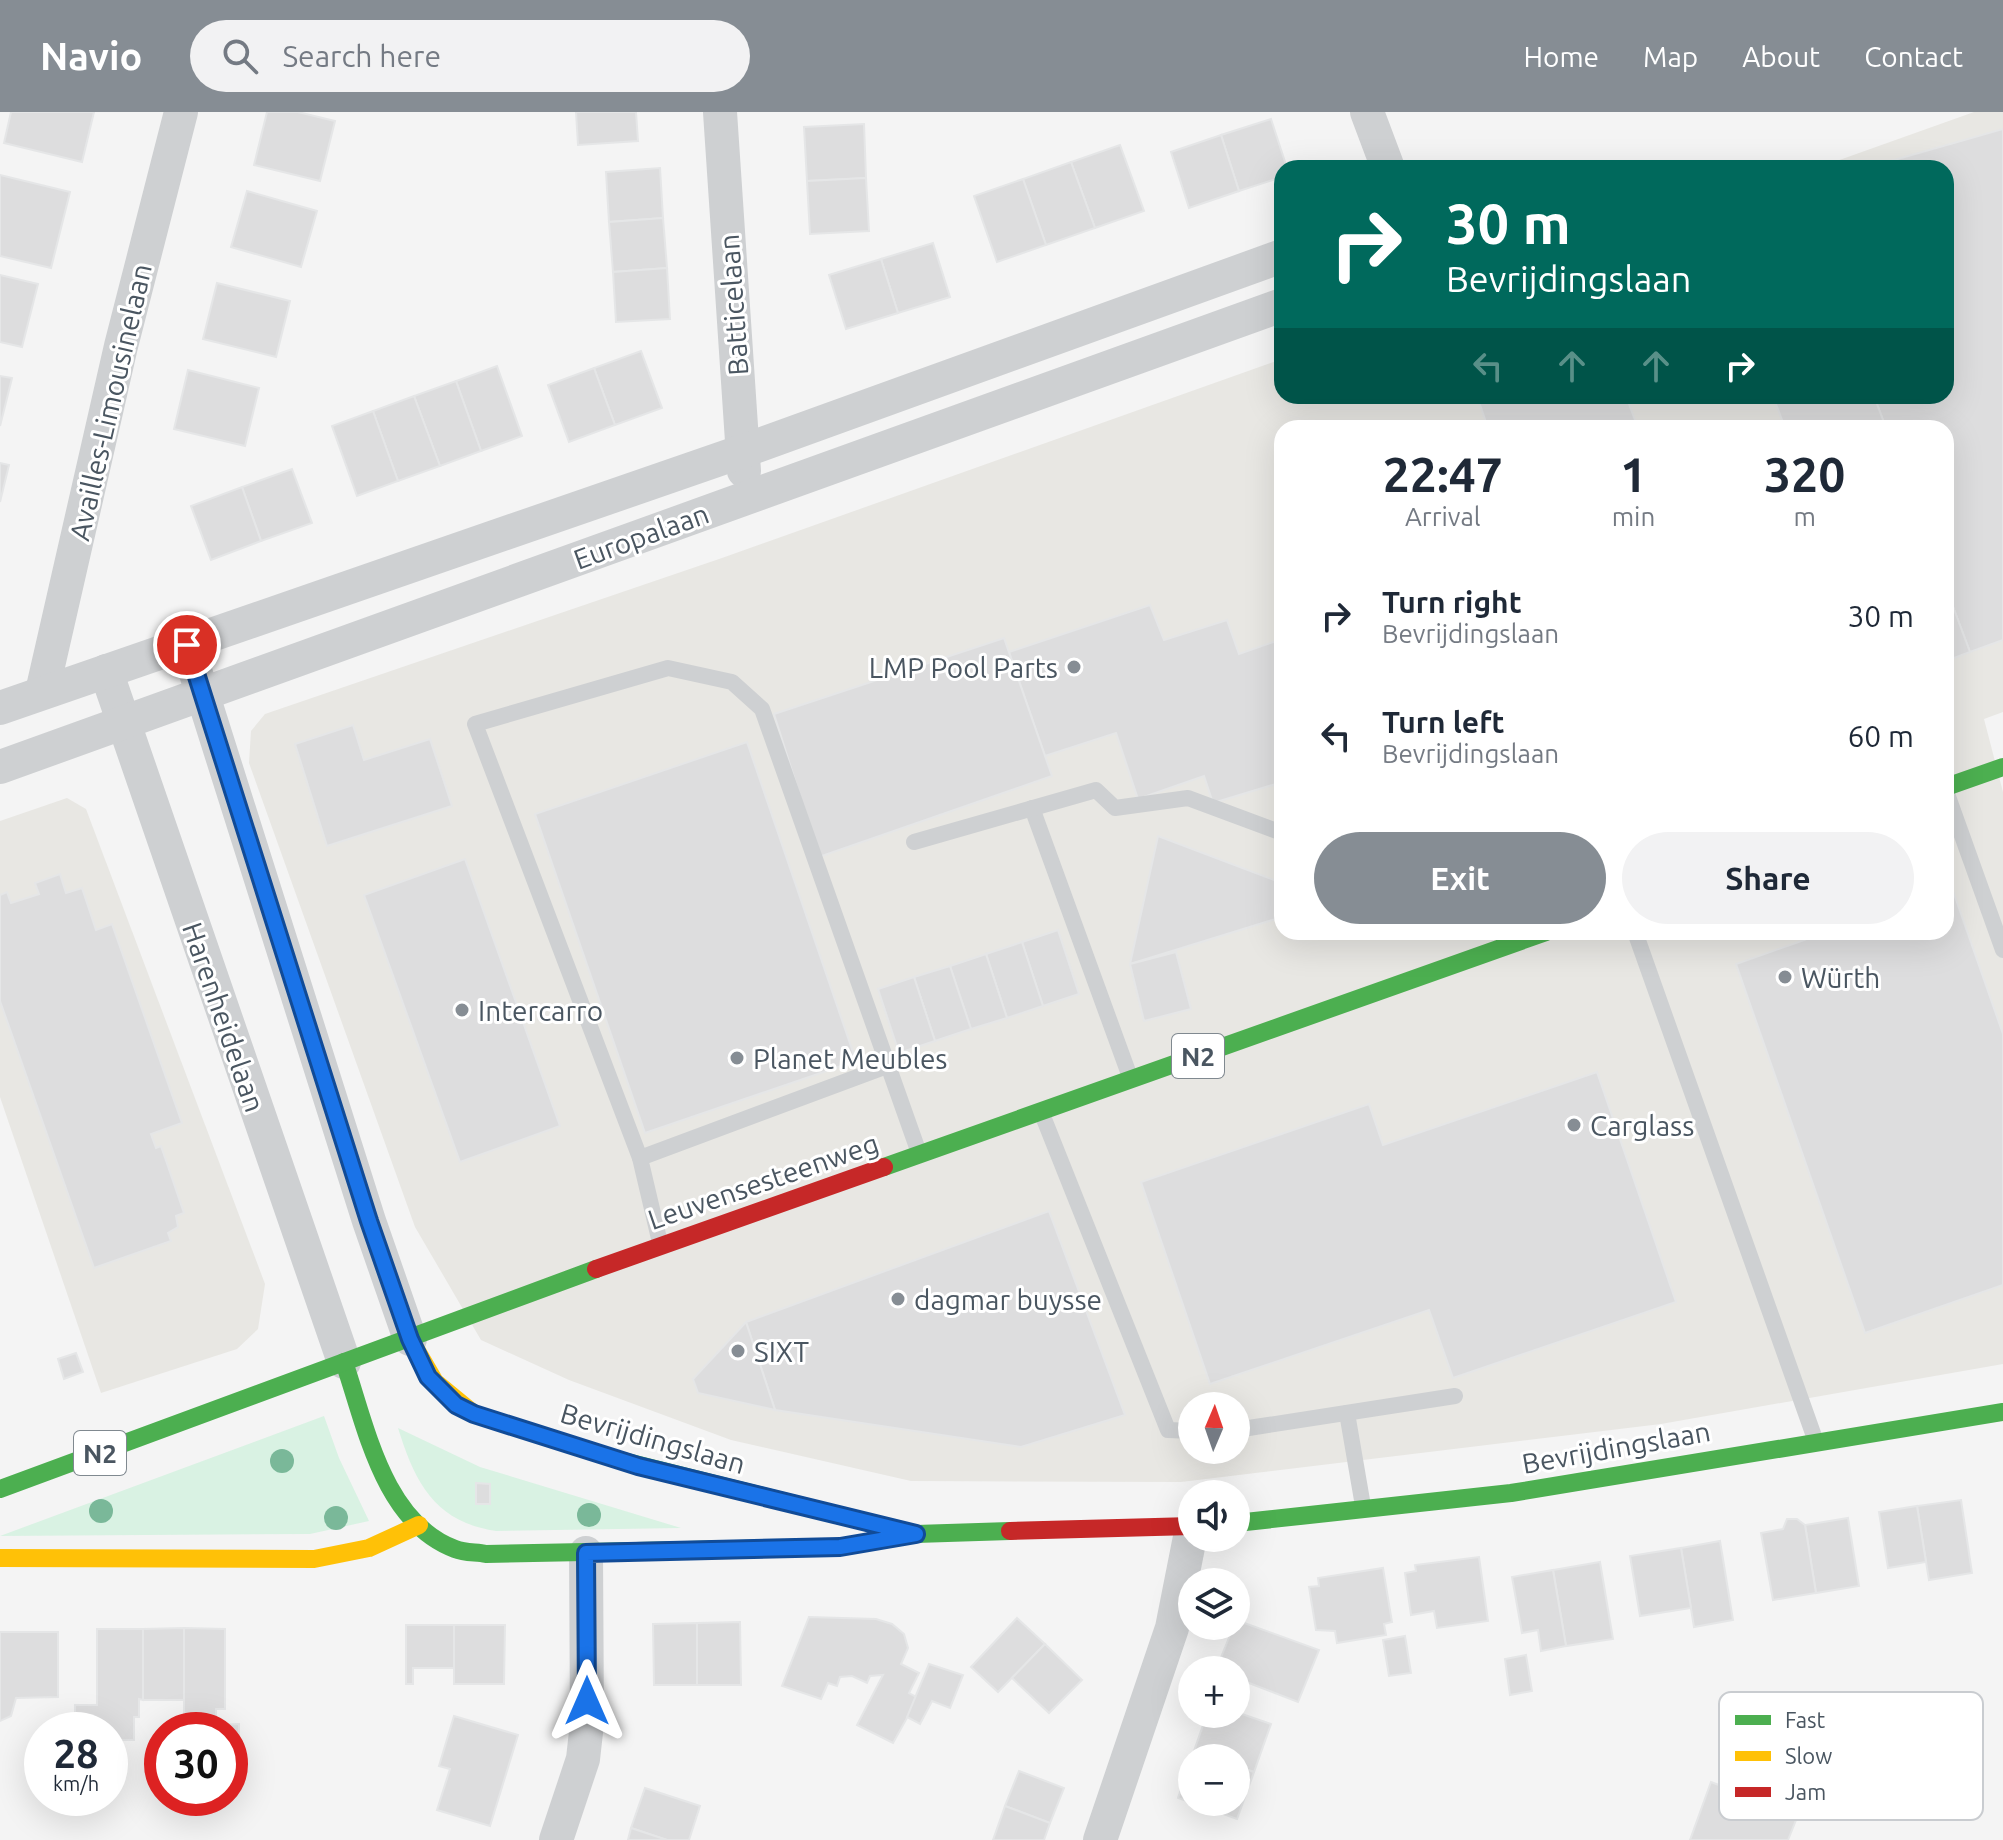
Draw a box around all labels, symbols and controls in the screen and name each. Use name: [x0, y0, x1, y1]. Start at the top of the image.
search box: [190, 20, 750, 92]
icon: search: [218, 34, 262, 78]
text: Navio: [40, 35, 142, 77]
text: Search here: [282, 39, 441, 73]
text: Home: [1524, 41, 1599, 72]
text: Map: [1643, 41, 1698, 72]
text: About: [1742, 41, 1820, 72]
text: Contact: [1864, 41, 1963, 72]
icon: right: [1314, 192, 1418, 296]
text: 30 m: [1446, 192, 1571, 255]
street label: Batticelaan: [713, 233, 753, 377]
text: Bevrijdingslaan: [1446, 258, 1691, 299]
street label: Availles-Limousinelaan: [63, 261, 157, 543]
icon: left: [1466, 344, 1510, 388]
icon: ahead: [1550, 344, 1594, 388]
icon: ahead: [1634, 344, 1678, 388]
icon: right: [1718, 344, 1762, 388]
text: 22:47: [1383, 447, 1503, 501]
text: 1: [1620, 447, 1647, 501]
text: 320: [1764, 447, 1845, 501]
street label: Europalaan: [569, 497, 713, 575]
text: Arrival: [1405, 502, 1481, 531]
text: min: [1612, 502, 1655, 531]
text: m: [1793, 502, 1816, 531]
text: Turn right: [1382, 585, 1522, 619]
icon: right: [1314, 594, 1358, 638]
text: 30 m: [1847, 599, 1914, 633]
pin: [153, 611, 221, 679]
text: Bevrijdingslaan: [1382, 619, 1559, 648]
icon: arrive: [165, 623, 209, 667]
place label: LMP Pool Parts: [869, 652, 1058, 683]
marker: LMP Pool Parts: [1065, 658, 1083, 676]
text: Turn left: [1382, 705, 1504, 739]
icon: left: [1314, 714, 1358, 758]
text: 60 m: [1847, 719, 1914, 753]
text: Bevrijdingslaan: [1382, 739, 1559, 768]
button: Exit: [1314, 832, 1606, 924]
button: Share: [1622, 832, 1914, 924]
street label: Harenheidelaan: [177, 918, 271, 1116]
place label: Würth: [1801, 962, 1880, 993]
marker: Würth: [1776, 968, 1794, 986]
place label: Intercarro: [478, 995, 603, 1026]
marker: Intercarro: [453, 1001, 471, 1019]
road number: N2: [1172, 1034, 1224, 1078]
place label: Planet Meubles: [753, 1043, 948, 1074]
marker: Planet Meubles: [728, 1049, 746, 1067]
place label: Carglass: [1590, 1110, 1694, 1141]
marker: Carglass: [1565, 1116, 1583, 1134]
street label: Leuvensesteenweg: [644, 1127, 882, 1235]
place label: dagmar buysse: [914, 1284, 1102, 1315]
marker: dagmar buysse: [889, 1290, 907, 1308]
place label: SIXT: [754, 1336, 809, 1367]
marker: SIXT: [729, 1342, 747, 1360]
north arrow: [1178, 1392, 1250, 1464]
map controls: [1178, 1392, 1250, 1816]
street label: Bevrijdingslaan: [557, 1397, 749, 1479]
street label: Bevrijdingslaan: [1519, 1415, 1713, 1479]
road number: N2: [74, 1431, 126, 1475]
button: sound: [1178, 1480, 1250, 1552]
button: layers: [1178, 1568, 1250, 1640]
button: +: [1178, 1656, 1250, 1728]
position arrow: [545, 1659, 629, 1743]
legend: [1719, 1692, 1983, 1820]
text: Fast: [1785, 1707, 1826, 1732]
speed limit sign: 30: [144, 1712, 248, 1816]
text: 28: [53, 1731, 99, 1776]
text: Slow: [1785, 1743, 1832, 1768]
button: −: [1178, 1744, 1250, 1816]
text: km/h: [53, 1772, 99, 1795]
text: Jam: [1785, 1779, 1826, 1804]

